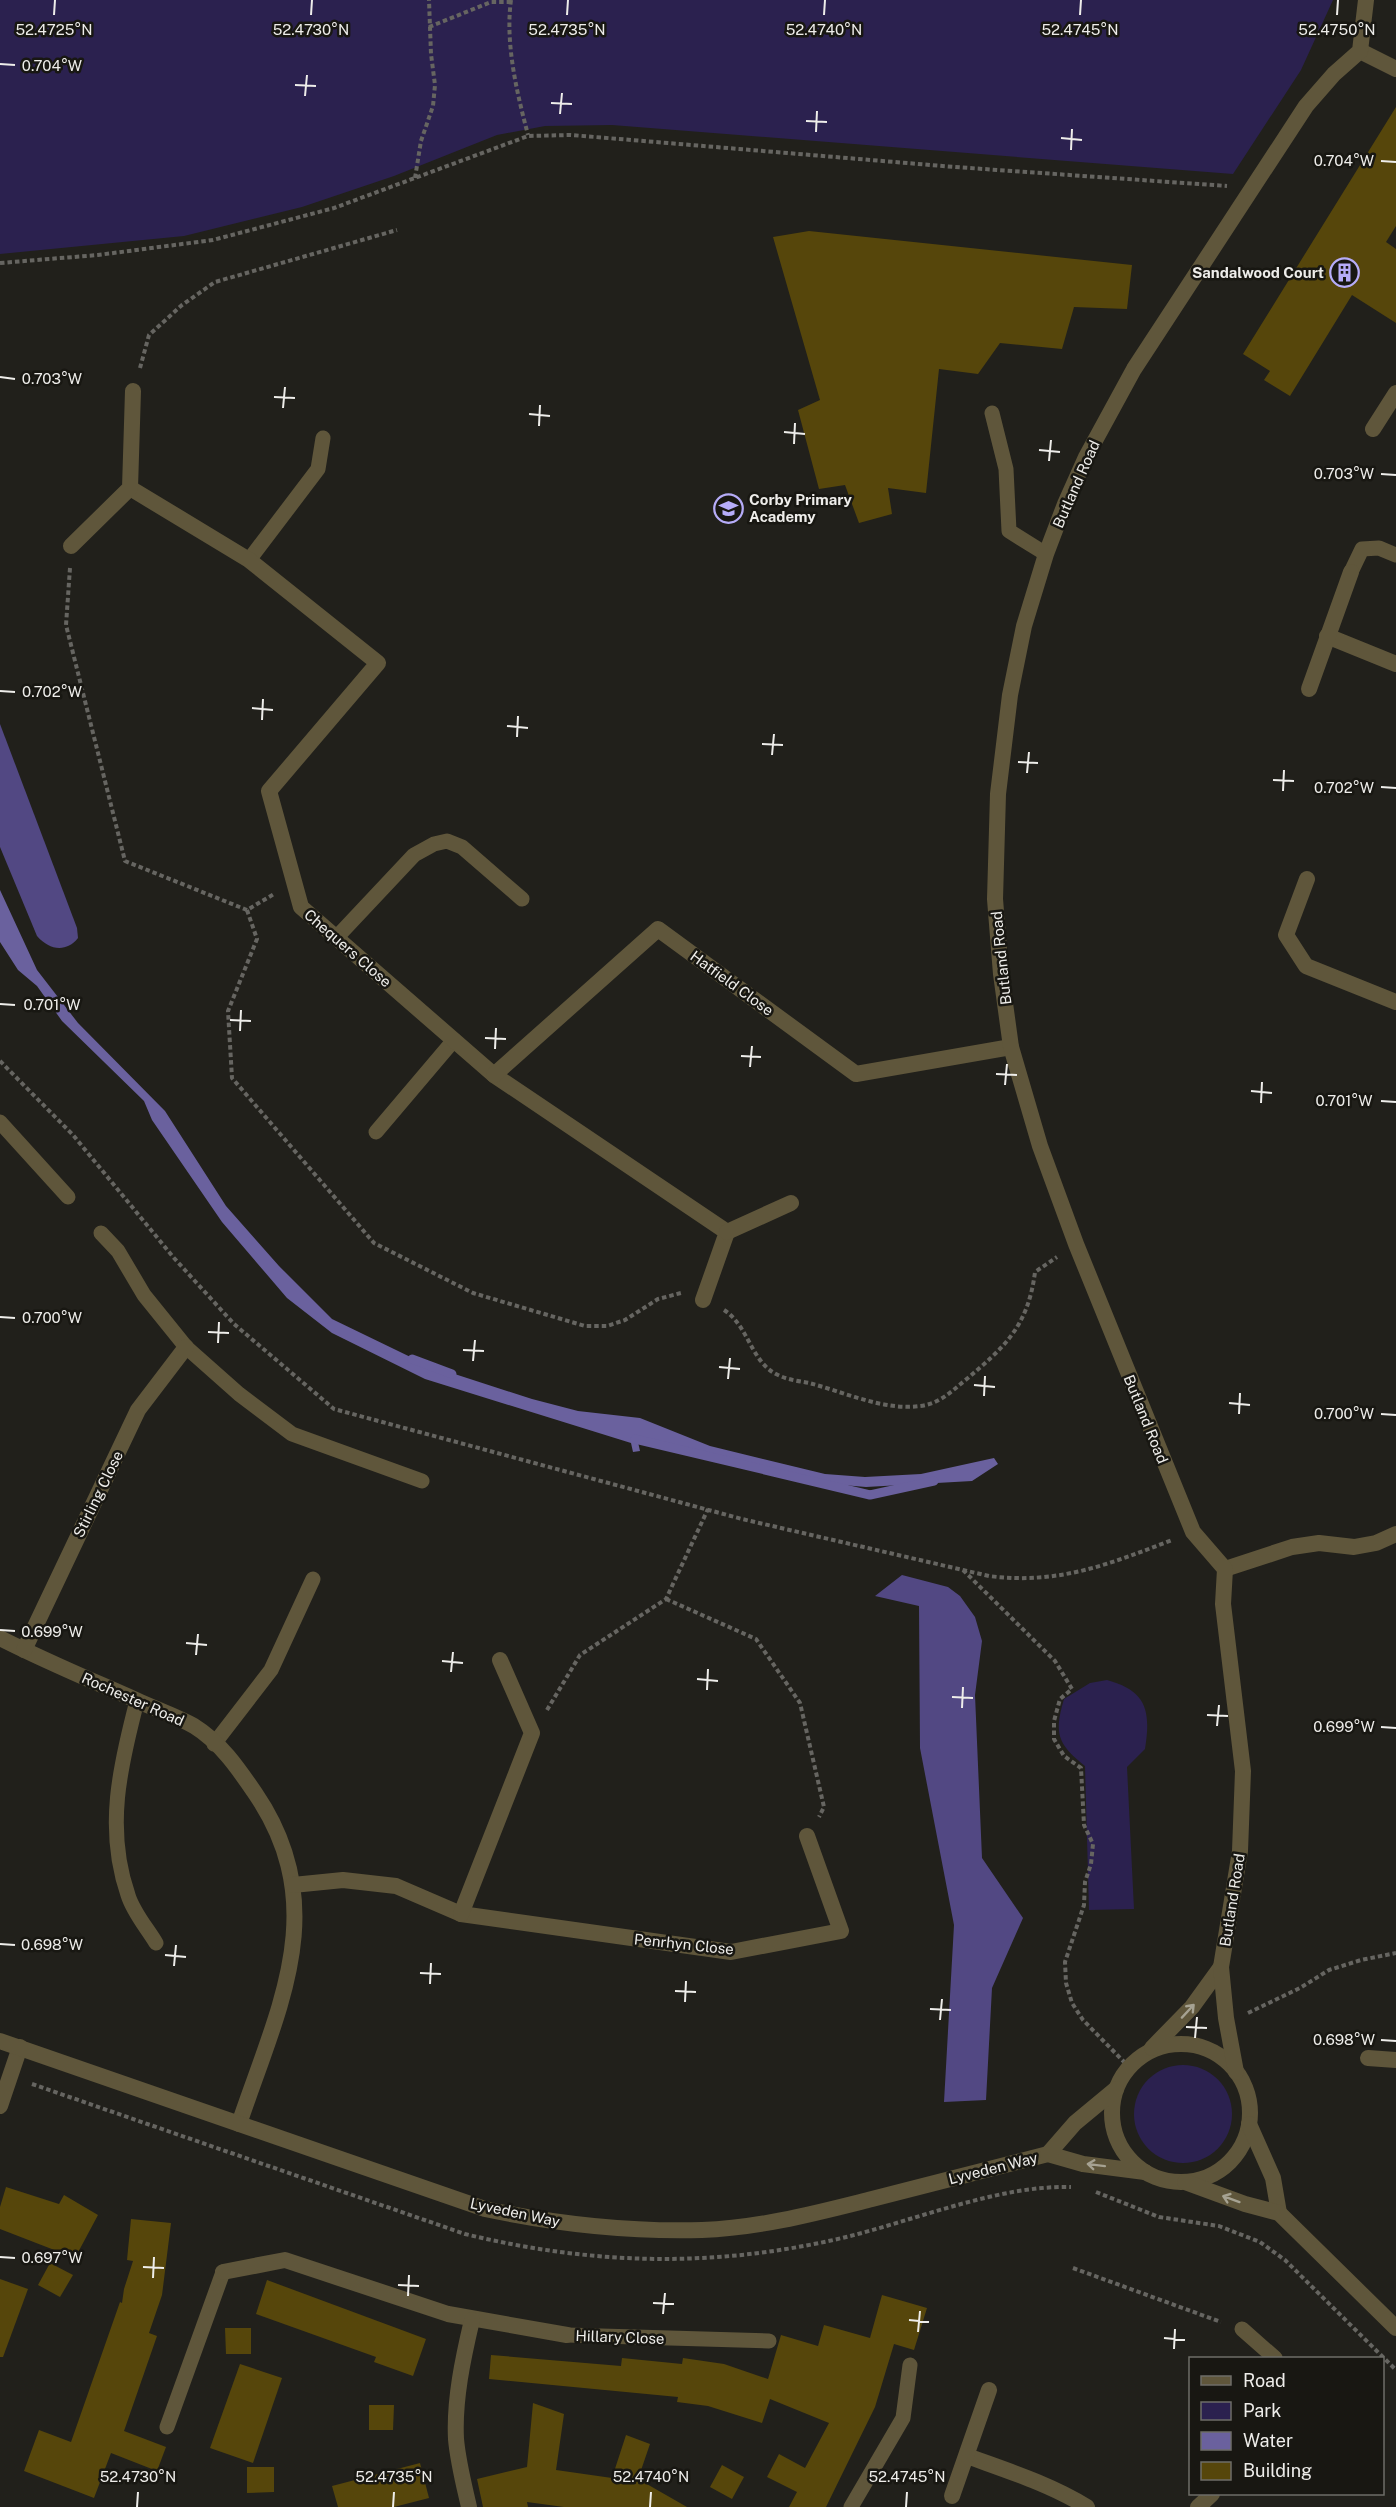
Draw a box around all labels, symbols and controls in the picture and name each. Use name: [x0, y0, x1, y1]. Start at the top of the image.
text: 52.4725°N: [15, 21, 93, 38]
text: 52.4730°N: [273, 21, 349, 38]
text: 52.4735°N: [528, 21, 606, 38]
text: 52.4740°N: [786, 21, 862, 38]
text: 52.4745°N: [1041, 21, 1119, 38]
text: 52.4750°N: [1298, 21, 1376, 38]
text: 0.704°W: [22, 57, 82, 74]
text: 0.704°W: [1314, 152, 1374, 169]
building icon: Sandalwood Court: [1329, 256, 1361, 288]
place label: Sandalwood Court: [1192, 264, 1324, 281]
text: 0.703°W: [22, 370, 82, 387]
street label: Butland Road: [1049, 438, 1103, 530]
text: 0.703°W: [1314, 465, 1374, 482]
place label: Corby Primary Academy: [749, 491, 853, 525]
school or university icon: Corby Primary Academy: [712, 492, 744, 524]
text: 0.702°W: [22, 683, 82, 700]
text: 0.702°W: [1314, 779, 1374, 796]
street label: Chequers Close: [301, 906, 395, 990]
street label: Butland Road: [988, 910, 1014, 1006]
street label: Hatfield Close: [687, 947, 777, 1019]
text: 0.701°W: [23, 996, 81, 1013]
text: 0.701°W: [1315, 1092, 1373, 1109]
text: 0.700°W: [22, 1309, 82, 1326]
street label: Butland Road: [1120, 1372, 1172, 1466]
text: 0.700°W: [1314, 1405, 1374, 1422]
street label: Stirling Close: [70, 1448, 126, 1540]
text: 0.699°W: [21, 1623, 83, 1640]
street label: Rochester Road: [79, 1669, 187, 1729]
text: 0.699°W: [1313, 1718, 1375, 1735]
street label: Butland Road: [1216, 1852, 1248, 1948]
street label: Penrhyn Close: [633, 1930, 735, 1958]
text: 0.698°W: [21, 1936, 83, 1953]
one-way arrow: [1180, 2004, 1194, 2019]
text: 0.698°W: [1313, 2031, 1375, 2048]
street label: Lyveden Way: [947, 2149, 1039, 2187]
one-way arrow: [1087, 2160, 1106, 2171]
one-way arrow: [1222, 2193, 1241, 2204]
street label: Lyveden Way: [469, 2194, 561, 2230]
text: 0.697°W: [21, 2249, 83, 2266]
street label: Hillary Close: [575, 2327, 665, 2347]
legend: [1189, 2357, 1384, 2495]
text: Road: [1243, 2370, 1286, 2391]
text: Park: [1243, 2400, 1281, 2421]
text: Water: [1243, 2430, 1293, 2451]
text: Building: [1243, 2460, 1312, 2481]
text: 52.4730°N: [100, 2468, 176, 2485]
text: 52.4735°N: [355, 2468, 433, 2485]
text: 52.4740°N: [613, 2468, 689, 2485]
text: 52.4745°N: [868, 2468, 946, 2485]

